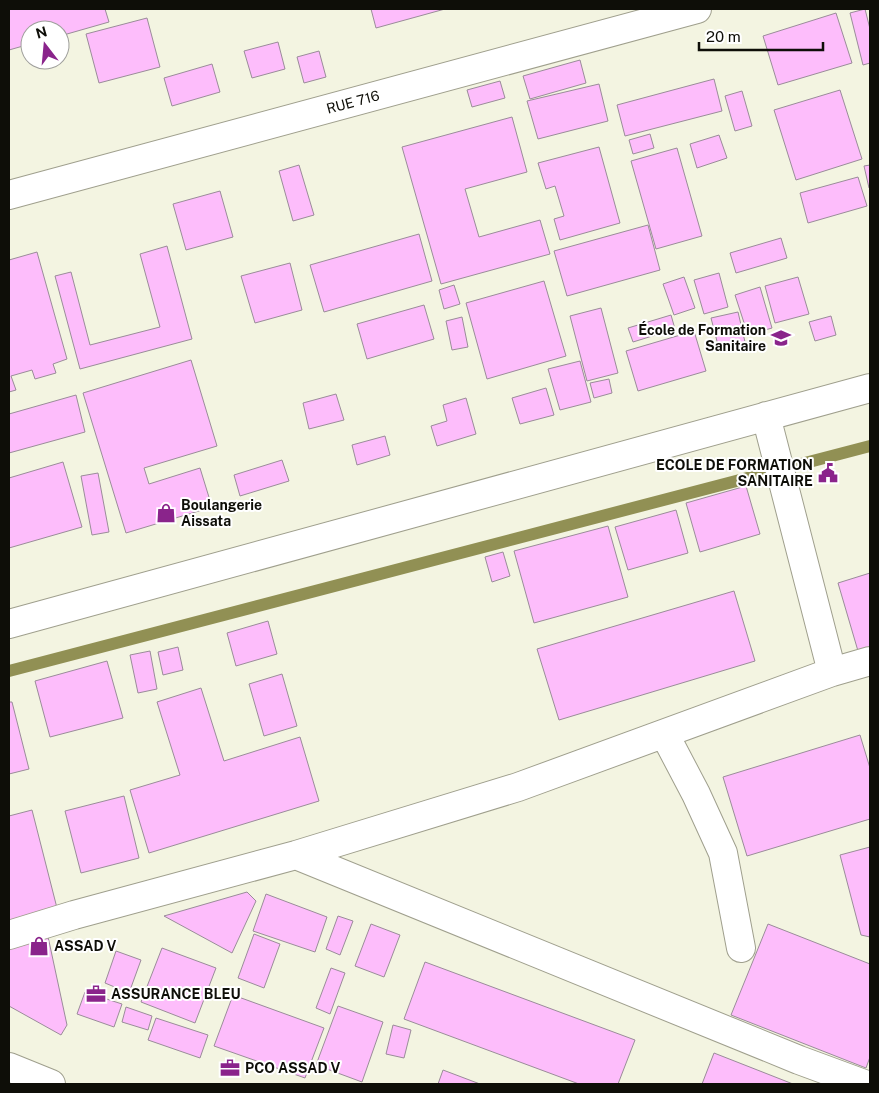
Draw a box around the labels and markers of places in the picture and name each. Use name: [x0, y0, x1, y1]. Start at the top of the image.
place label: École de Formation Sanitaire: [638, 321, 766, 354]
school or university icon: École de Formation Sanitaire: [770, 327, 792, 349]
place label: ECOLE DE FORMATION SANITAIRE: [656, 457, 813, 489]
public building icon: ECOLE DE FORMATION SANITAIRE: [817, 462, 839, 484]
place label: Boulangerie Aissata: [181, 497, 262, 529]
shop icon: Boulangerie Aissata: [155, 502, 177, 524]
shop icon: ASSAD V: [28, 935, 50, 957]
place label: ASSAD V: [54, 938, 116, 954]
office icon: ASSURANCE BLEU: [85, 983, 107, 1005]
place label: ASSURANCE BLEU: [111, 986, 241, 1002]
office icon: PCO ASSAD V: [219, 1057, 241, 1079]
place label: PCO ASSAD V: [245, 1060, 340, 1076]

